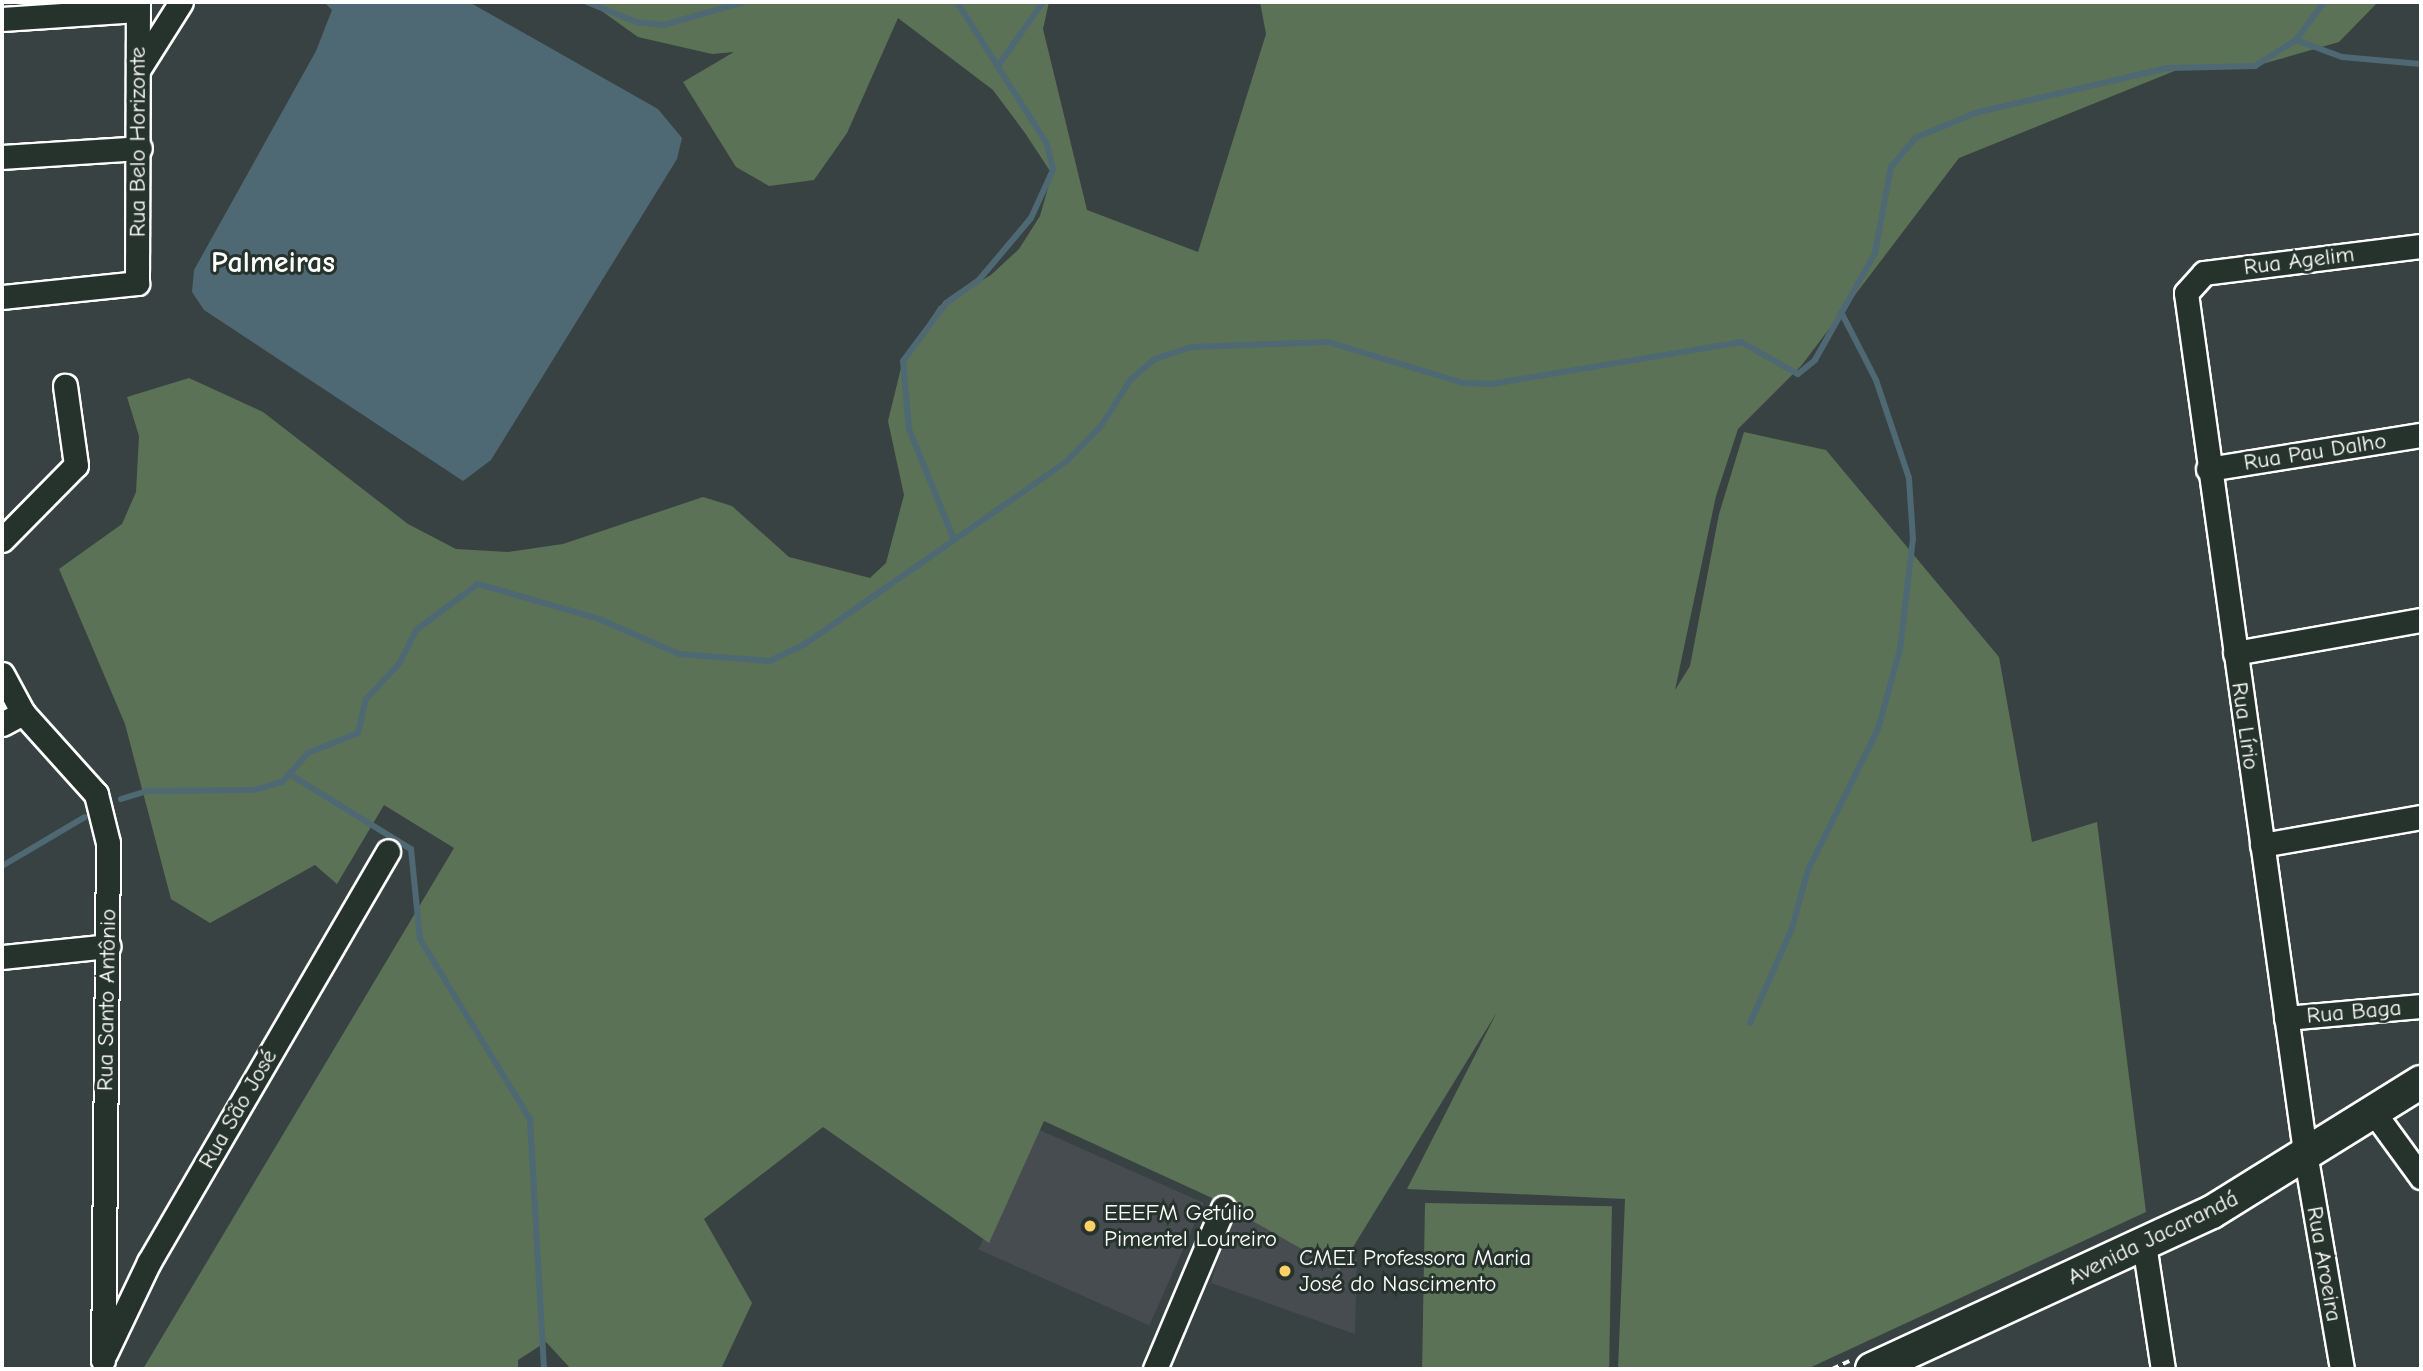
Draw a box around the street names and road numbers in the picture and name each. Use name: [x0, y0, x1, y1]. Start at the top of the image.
street label: Rua Belo Horizonte: [124, 47, 152, 237]
street label: Rua Agelim: [2242, 241, 2356, 281]
street label: Rua Pau Dalho: [2242, 427, 2388, 477]
street label: Rua Lírio: [2225, 680, 2265, 772]
street label: Rua Santo Antônio: [92, 909, 122, 1091]
street label: Rua Baga: [2305, 994, 2403, 1030]
street label: Rua São José: [193, 1045, 283, 1173]
street label: Avenida Jacarandá: [2063, 1185, 2243, 1291]
street label: Rua Aroeira: [2300, 1204, 2348, 1324]

